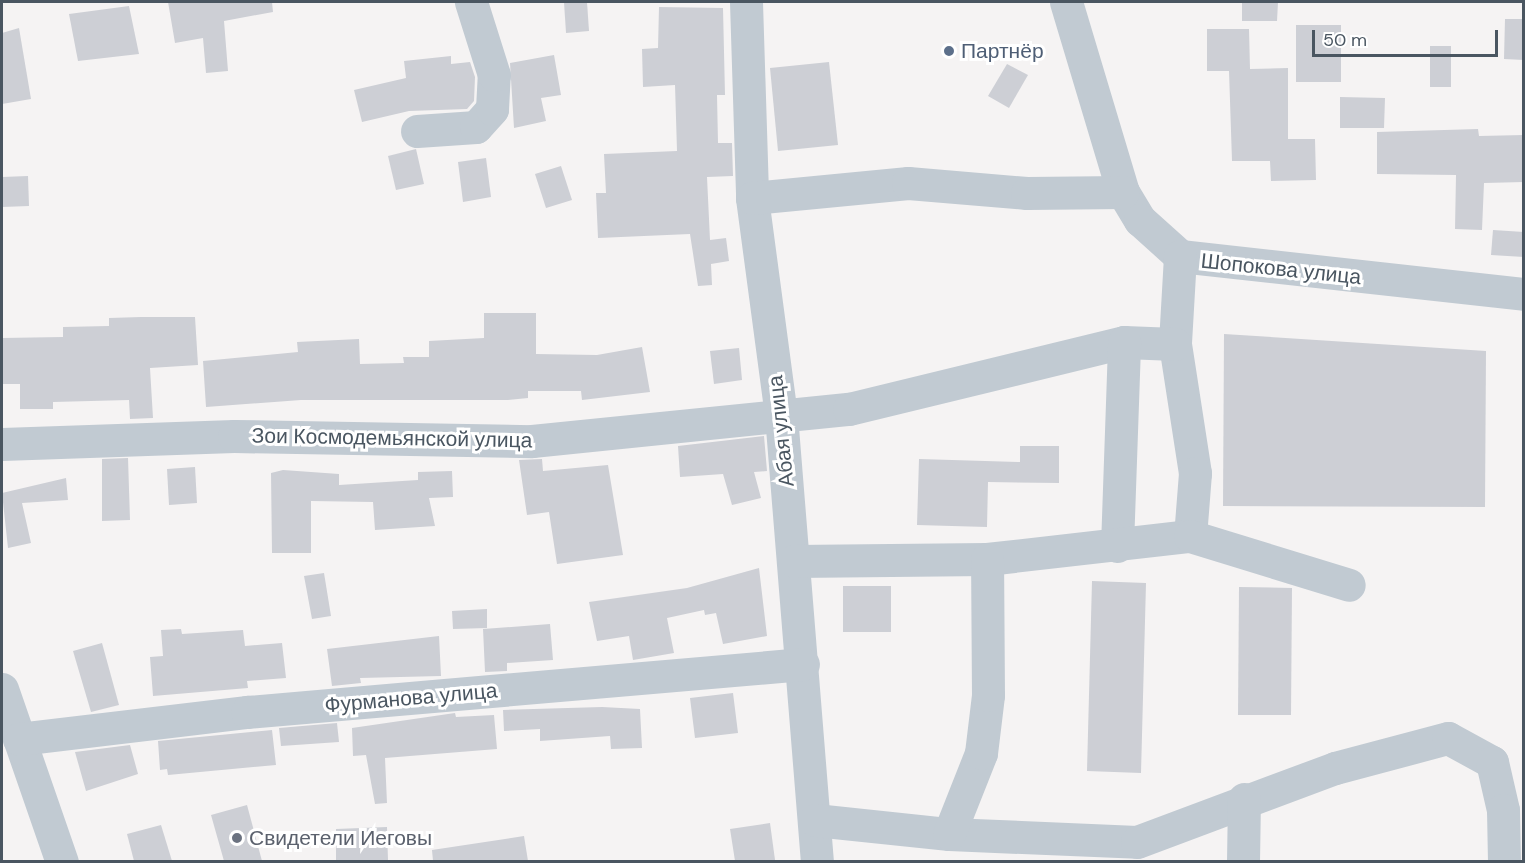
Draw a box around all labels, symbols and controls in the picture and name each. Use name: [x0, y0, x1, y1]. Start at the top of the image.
scale bar: [1315, 18, 1501, 56]
text: 50 m: [1323, 28, 1367, 52]
place label: Партнёр: [961, 38, 1044, 64]
marker: Партнёр: [942, 44, 956, 58]
street label: Шопокова улица: [1200, 248, 1362, 290]
street label: Абая улица: [763, 374, 799, 488]
street label: Зои Космодемьянской улица: [251, 423, 533, 453]
street label: Фурманова улица: [324, 678, 498, 718]
place label: Свидетели Иеговы: [249, 825, 432, 851]
marker: Свидетели Иеговы: [230, 831, 244, 845]

